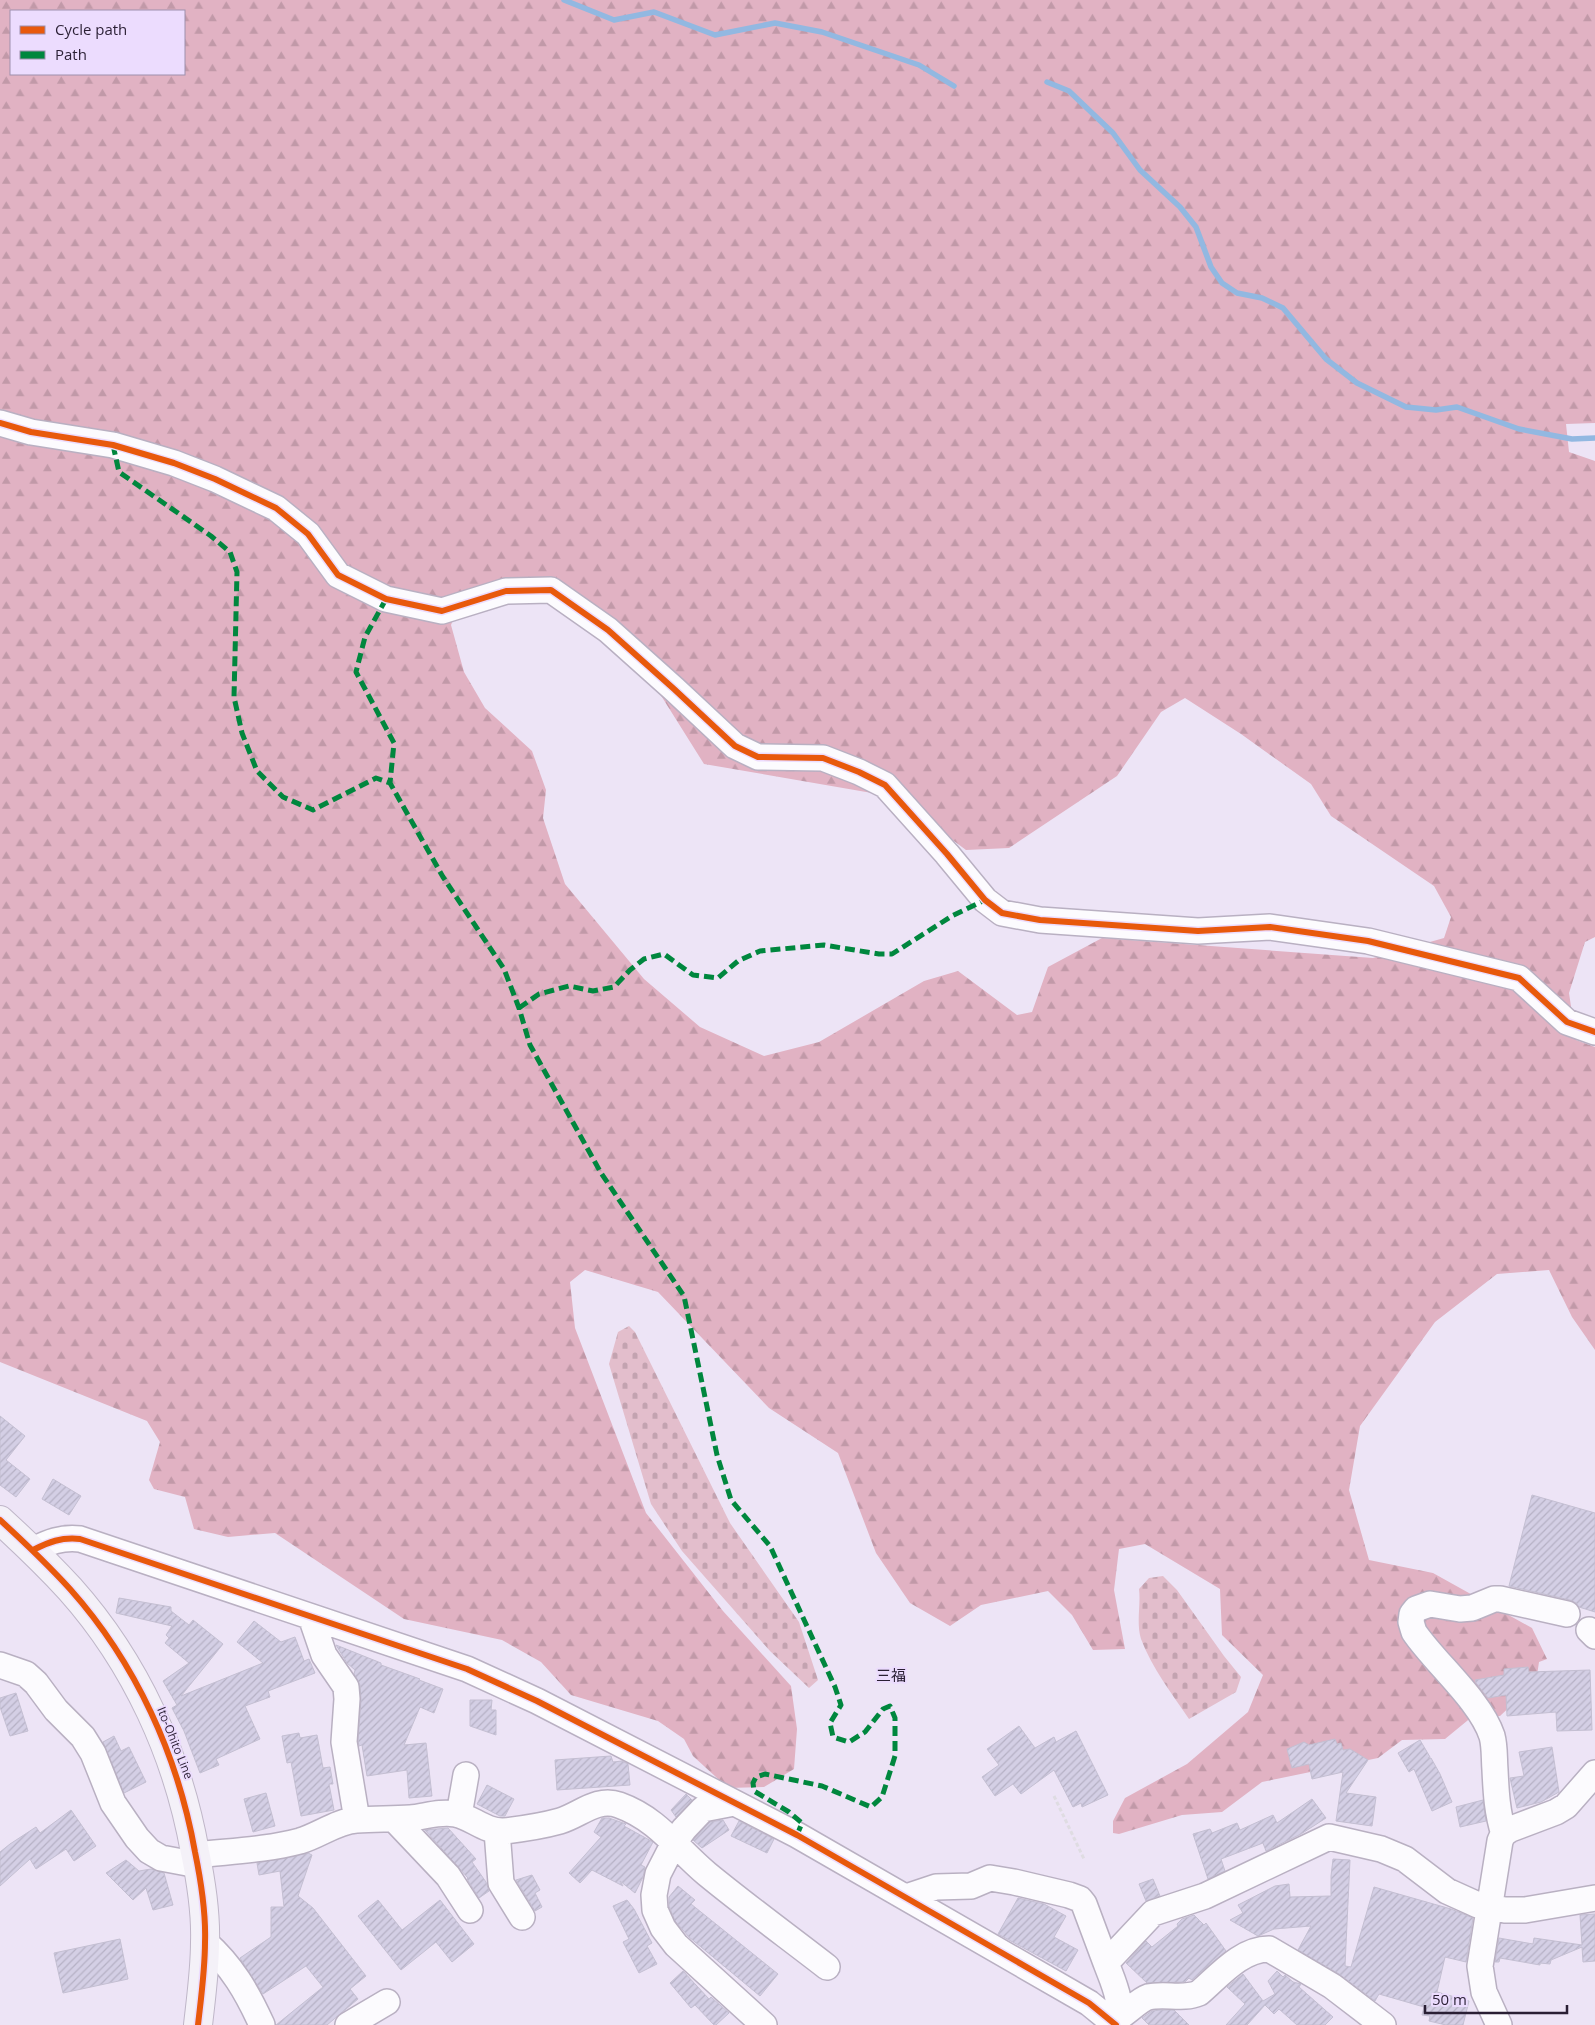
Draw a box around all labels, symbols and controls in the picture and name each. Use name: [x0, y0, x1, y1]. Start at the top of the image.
legend: [10, 10, 185, 75]
text: Cycle path: [55, 19, 127, 39]
text: Path: [55, 44, 87, 64]
district label: 三福: [876, 1665, 906, 1685]
street label: Ito-Ohito Line: [153, 1704, 198, 1782]
scale bar: [1425, 1982, 1568, 2014]
text: 50 m: [1432, 1989, 1467, 2009]

